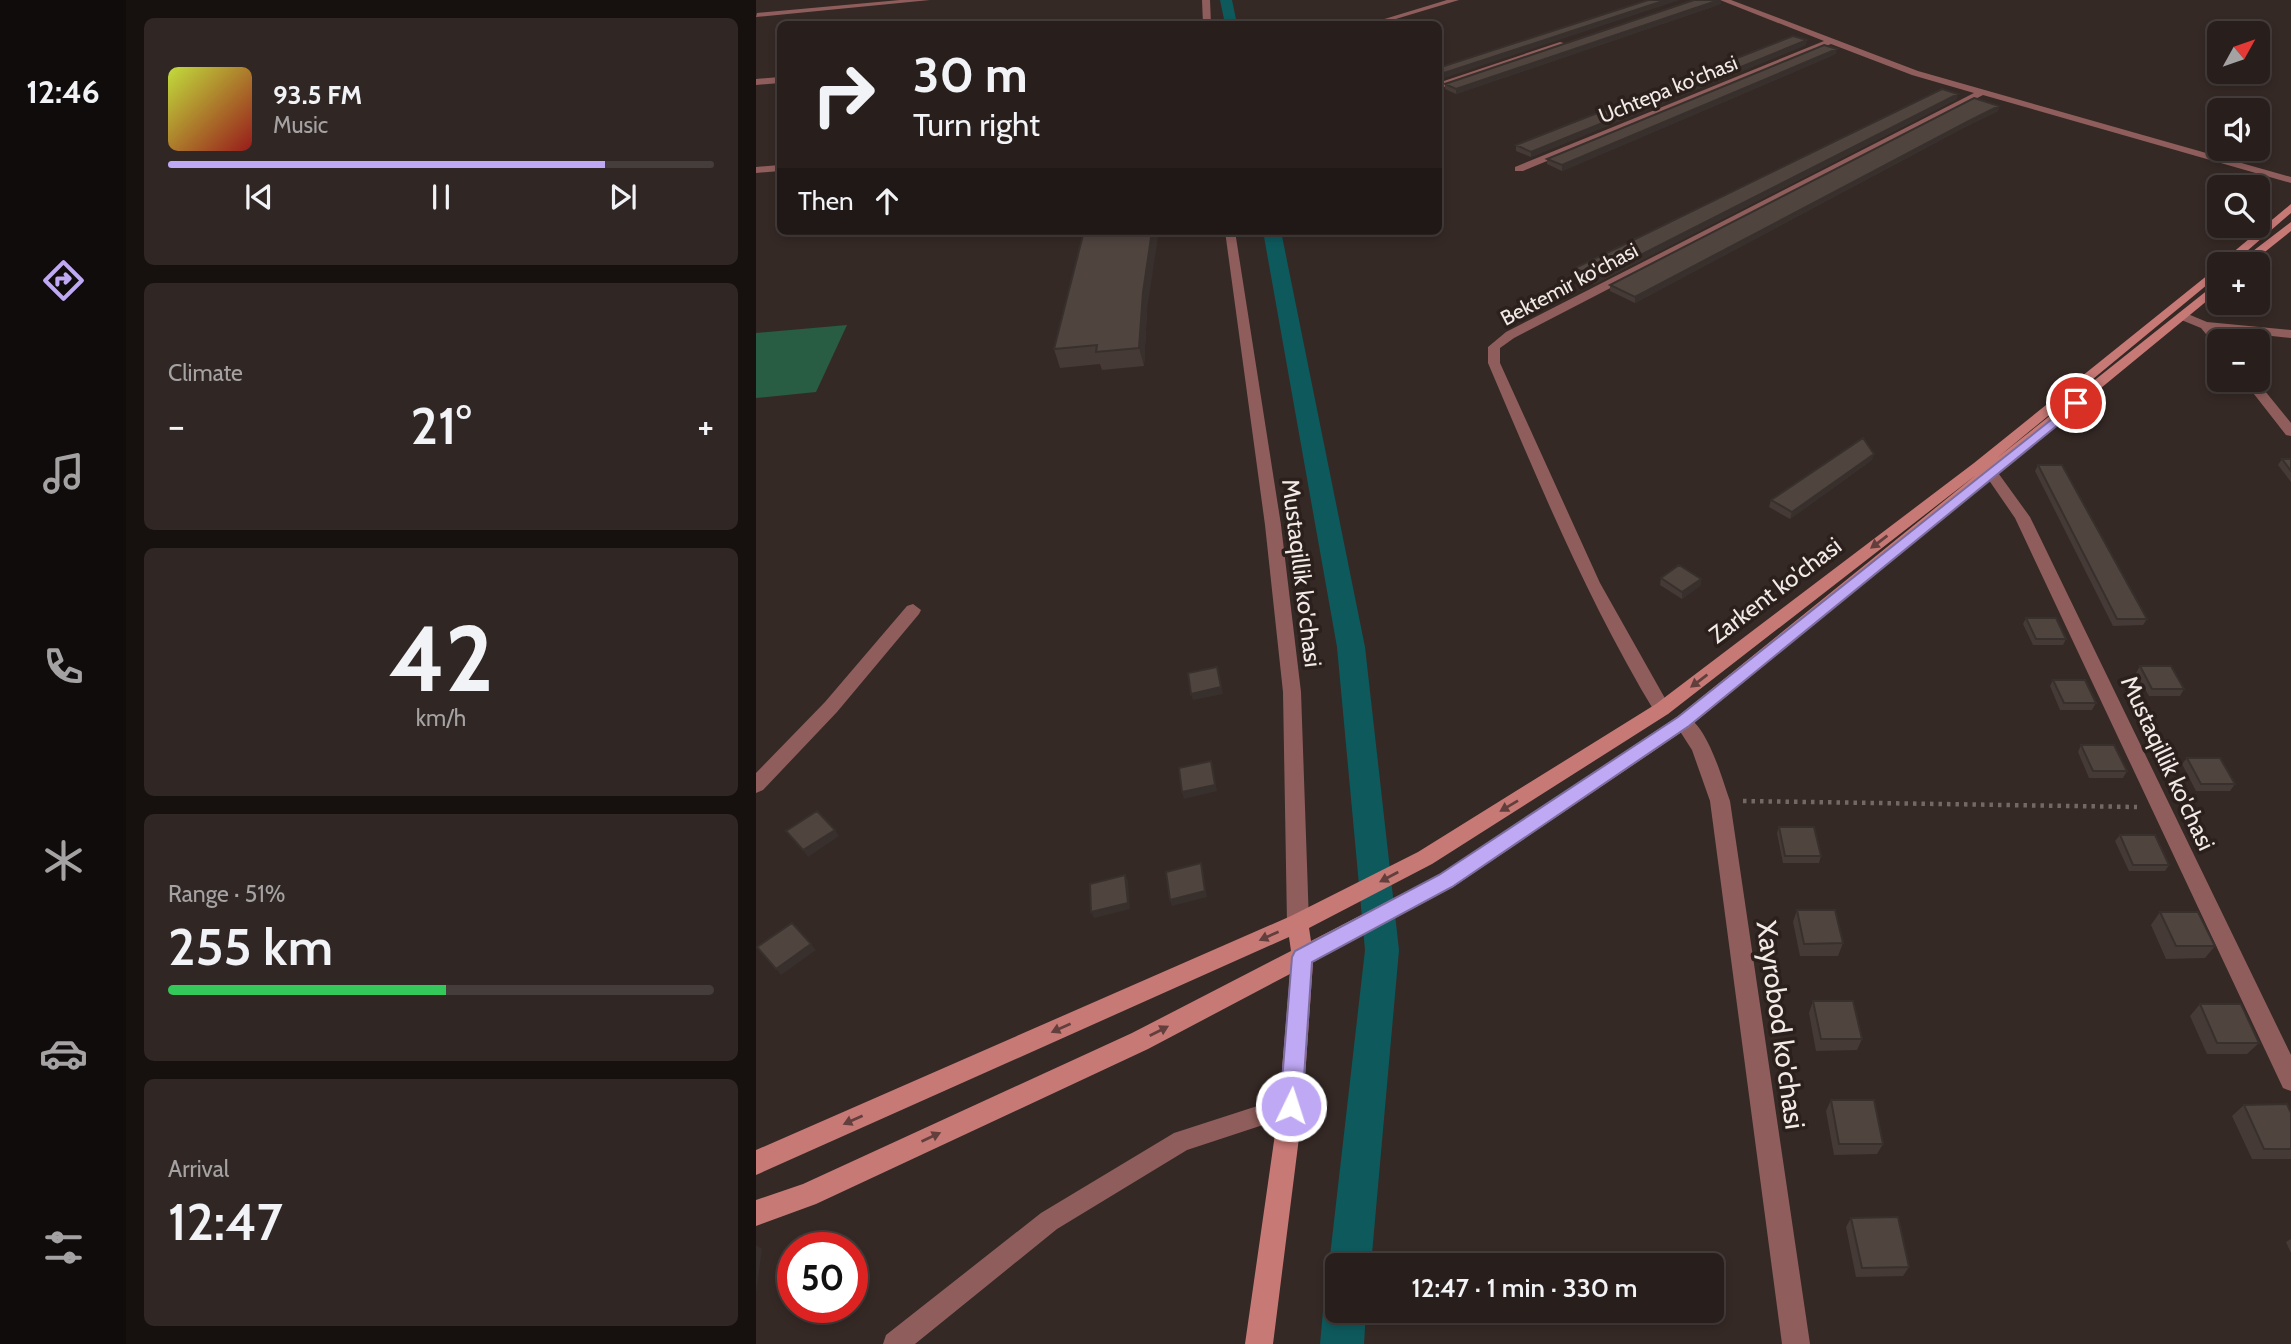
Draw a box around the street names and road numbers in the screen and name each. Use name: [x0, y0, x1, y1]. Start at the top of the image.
street label: Uchtepa ko'chasi: [1595, 50, 1741, 128]
street label: Bektemir ko'chasi: [1496, 237, 1642, 331]
street label: Mustaqillik ko'chasi: [1276, 477, 1328, 669]
street label: Zarkent ko'chasi: [1703, 531, 1847, 649]
street label: Mustaqillik ko'chasi: [2115, 671, 2221, 855]
street label: Xayrobod ko'chasi: [1750, 919, 1812, 1131]

